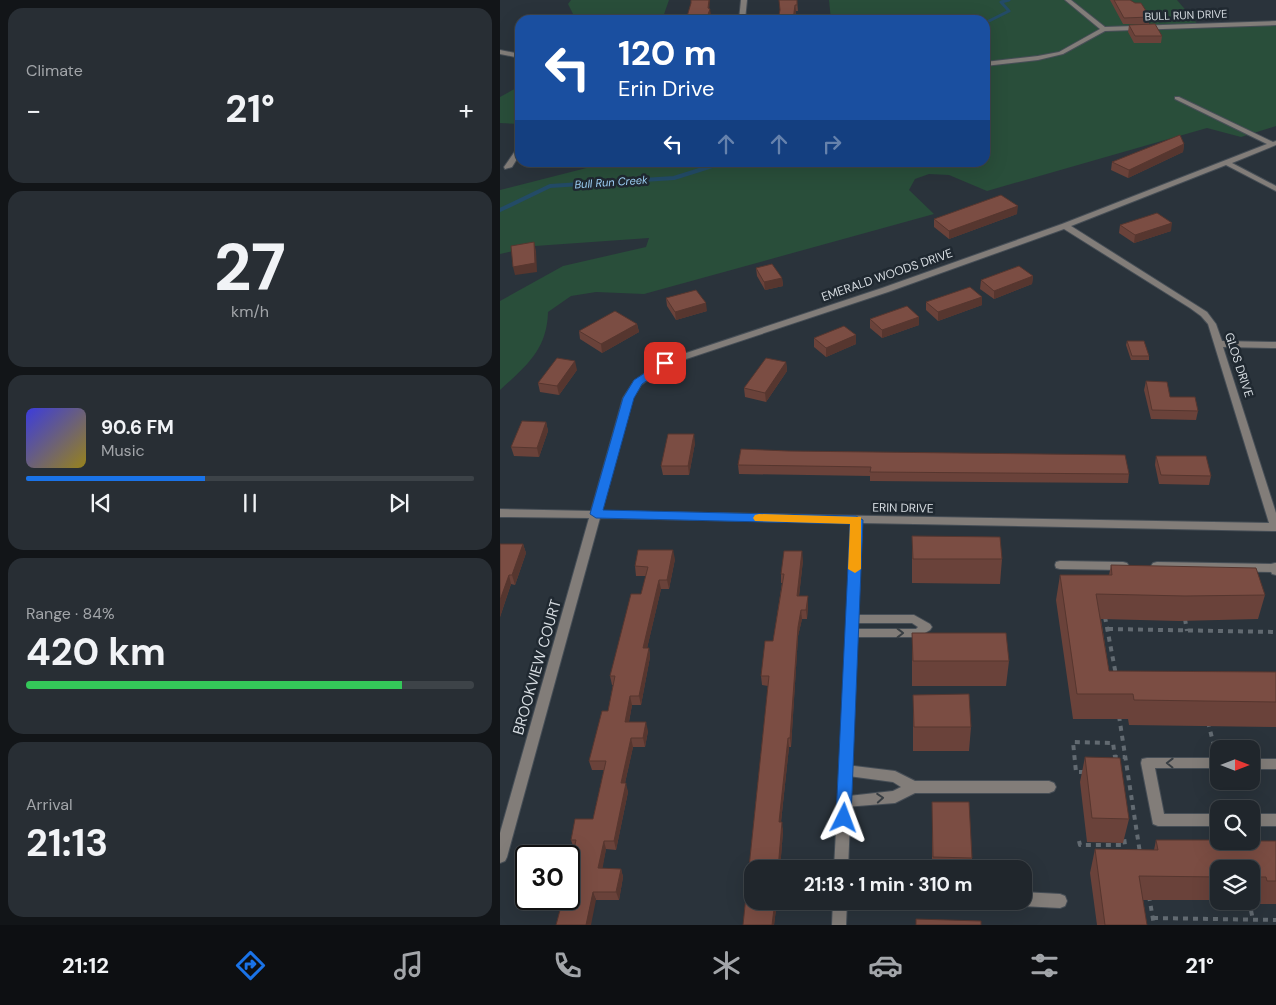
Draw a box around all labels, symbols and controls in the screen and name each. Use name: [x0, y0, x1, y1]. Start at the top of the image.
street label: BULL RUN DRIVE: [1144, 7, 1228, 23]
text: 120 m: [618, 30, 717, 76]
icon: left: [535, 35, 600, 100]
text: Climate: [26, 60, 83, 81]
text: Erin Drive: [618, 74, 714, 103]
text: 21°: [225, 84, 275, 134]
text: −: [26, 92, 41, 129]
text: +: [459, 92, 474, 129]
icon: left: [659, 130, 687, 158]
icon: ahead: [712, 130, 740, 158]
icon: ahead: [765, 130, 793, 158]
icon: right: [818, 130, 846, 158]
water label: Bull Run Creek: [574, 172, 648, 192]
text: 27: [214, 226, 286, 310]
street label: EMERALD WOODS DRIVE: [819, 245, 955, 305]
text: km/h: [231, 301, 269, 322]
street label: GLOS DRIVE: [1221, 331, 1257, 400]
pin: [644, 342, 686, 384]
icon: arrive: [651, 349, 679, 377]
text: 90.6 FM: [101, 415, 174, 440]
text: Music: [101, 440, 145, 461]
icon: previous: [87, 489, 115, 517]
icon: pause: [236, 489, 264, 517]
icon: next: [385, 489, 413, 517]
street label: ERIN DRIVE: [872, 499, 934, 517]
street label: BROOKVIEW COURT: [508, 597, 566, 737]
text: Range · 84%: [26, 603, 115, 624]
text: 420 km: [26, 627, 166, 677]
one-way arrow: [897, 628, 905, 638]
north arrow: [1210, 740, 1260, 790]
map controls: [1210, 740, 1260, 910]
one-way arrow: [1166, 758, 1174, 768]
position arrow: [817, 791, 869, 843]
one-way arrow: [876, 793, 884, 804]
text: Arrival: [26, 794, 73, 815]
button: search: [1210, 800, 1260, 850]
text: 21:13: [26, 818, 108, 868]
speed limit sign: 30: [515, 845, 580, 910]
button: layers: [1210, 860, 1260, 910]
text: 21:13 · 1 min · 310 m: [804, 872, 972, 897]
icon: directions: [233, 948, 268, 983]
icon: music: [391, 948, 426, 983]
icon: phone: [550, 948, 585, 983]
icon: climate: [709, 948, 744, 983]
icon: car: [868, 948, 903, 983]
icon: filters: [1027, 948, 1062, 983]
text: 21:12: [62, 951, 109, 980]
text: 21°: [1185, 951, 1214, 980]

